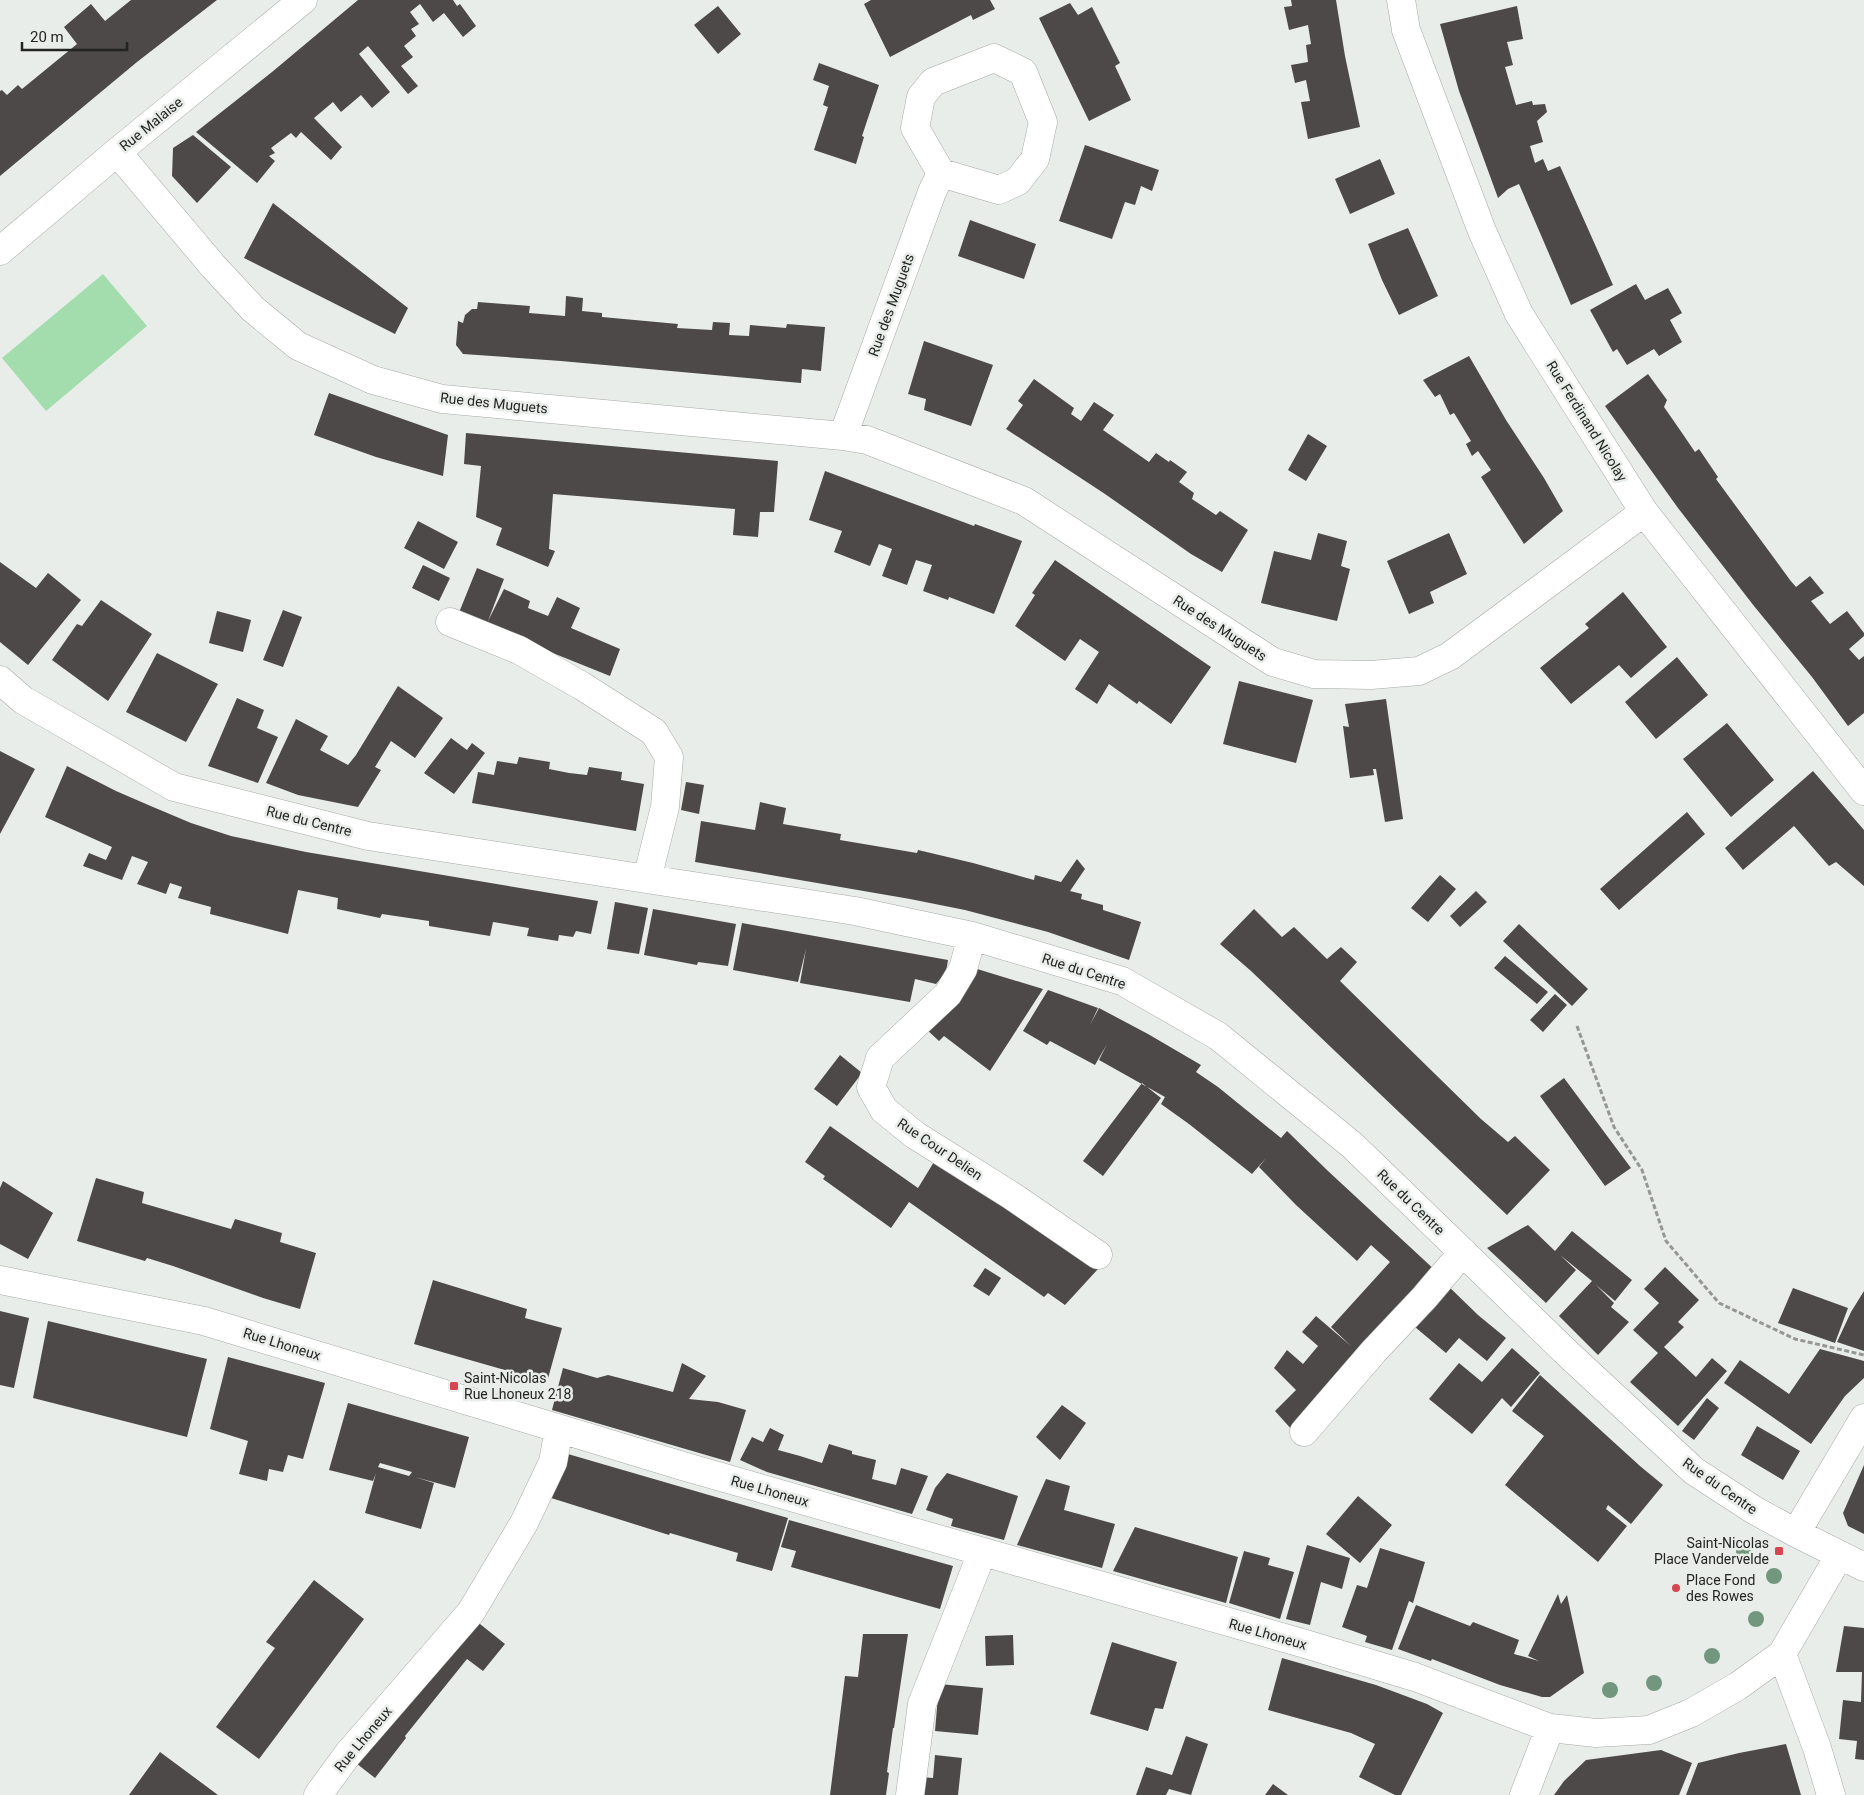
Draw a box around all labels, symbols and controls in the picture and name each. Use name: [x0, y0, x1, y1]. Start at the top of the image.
scale bar: [22, 20, 128, 52]
text: 20 m: [30, 28, 64, 46]
street label: Rue Malaise: [116, 94, 186, 154]
street label: Rue des Muguets: [865, 252, 917, 358]
street label: Rue Ferdinand Nicolay: [1543, 358, 1631, 484]
street label: Rue des Muguets: [439, 389, 549, 417]
street label: Rue des Muguets: [1170, 592, 1270, 664]
street label: Rue du Centre: [265, 803, 353, 839]
street label: Rue du Centre: [1040, 950, 1128, 992]
street label: Rue Cour Delien: [895, 1115, 985, 1183]
street label: Rue du Centre: [1374, 1166, 1448, 1238]
street label: Rue Lhoneux: [241, 1325, 323, 1363]
place label: Saint-Nicolas Rue Lhoneux 218: [464, 1370, 572, 1402]
marker: Saint-Nicolas Rue Lhoneux 218: [448, 1380, 460, 1392]
street label: Rue du Centre: [1680, 1454, 1760, 1518]
street label: Rue Lhoneux: [729, 1472, 811, 1510]
place label: Saint-Nicolas Place Vandervelde: [1654, 1535, 1769, 1567]
marker: Saint-Nicolas Place Vandervelde: [1773, 1545, 1785, 1557]
place label: Place Fond des Rowes: [1686, 1572, 1755, 1604]
marker: Place Fond des Rowes: [1670, 1582, 1682, 1594]
street label: Rue Lhoneux: [1227, 1615, 1309, 1653]
street label: Rue Lhoneux: [331, 1703, 395, 1775]

